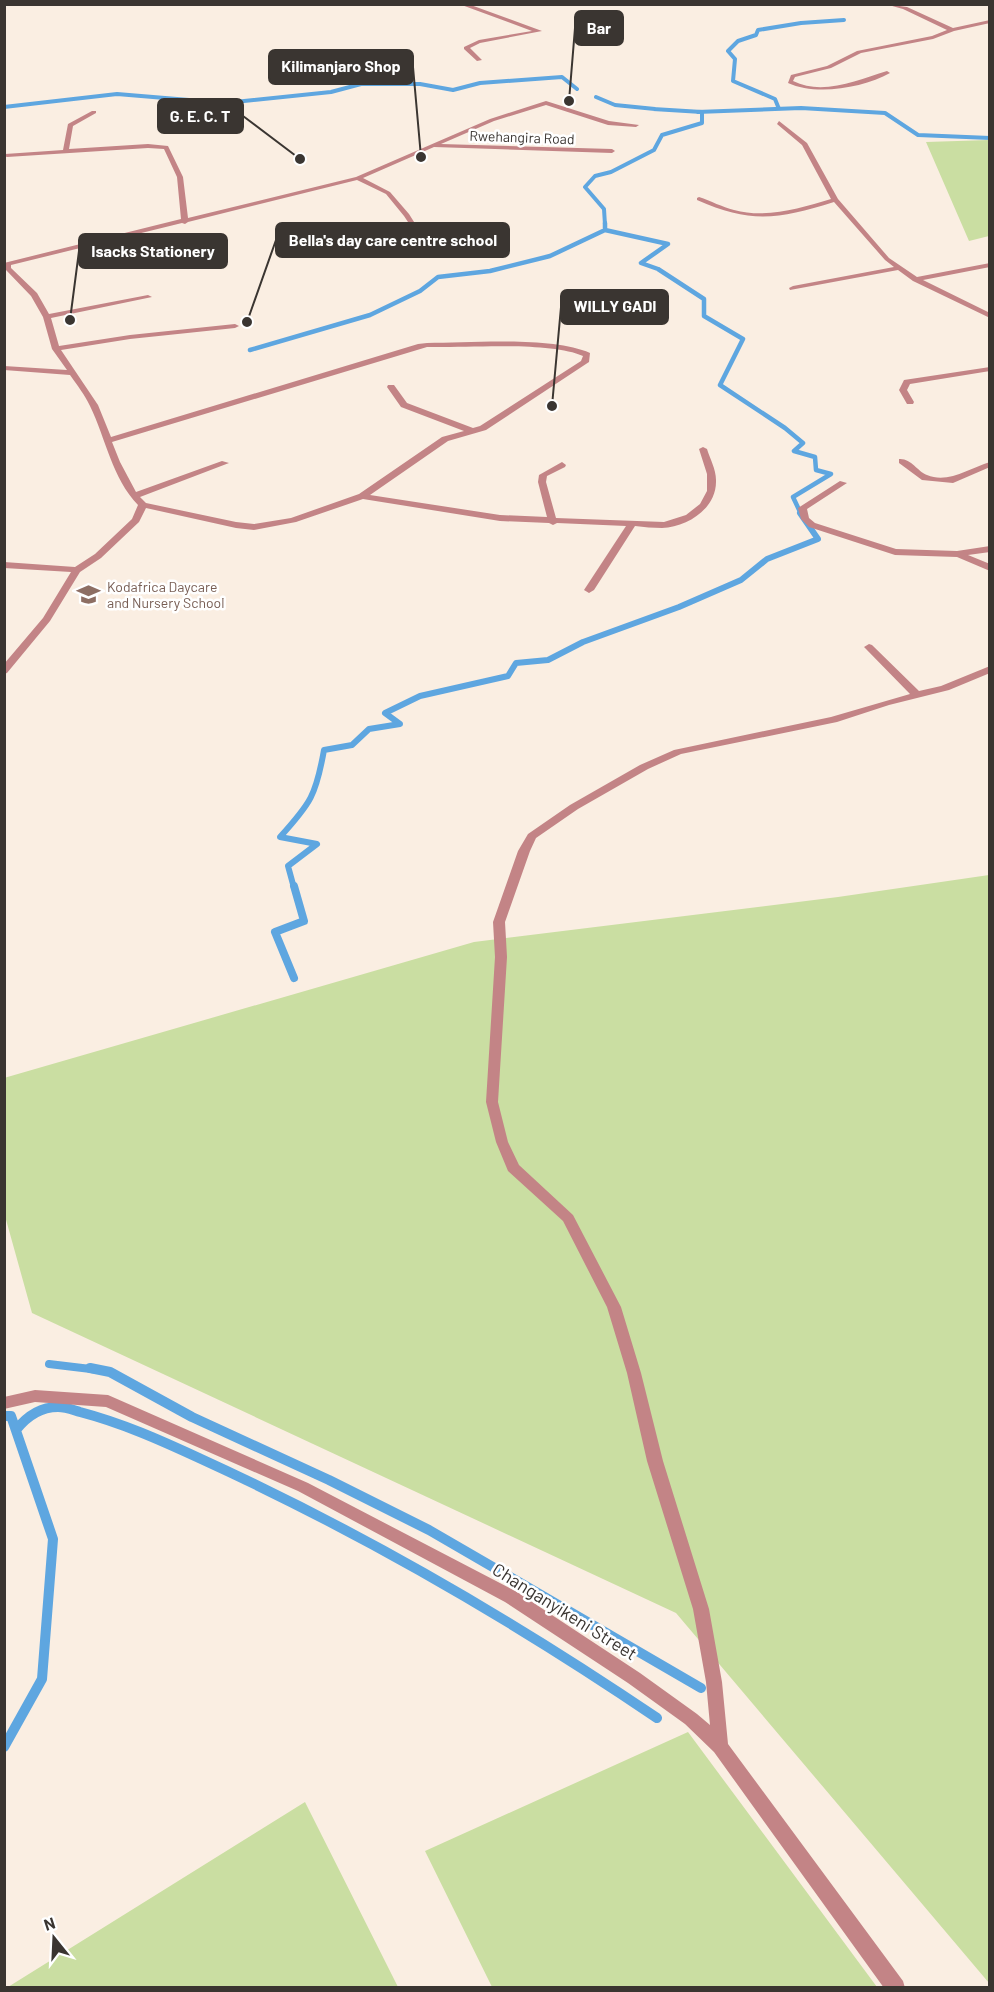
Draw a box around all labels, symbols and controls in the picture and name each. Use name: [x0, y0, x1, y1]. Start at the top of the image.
callout: Bar: [575, 11, 623, 45]
text: Bar: [587, 18, 611, 37]
callout: Kilimanjaro Shop: [269, 50, 413, 84]
text: Kilimanjaro Shop: [281, 56, 401, 75]
callout: G. E. C. T: [158, 99, 243, 133]
text: G. E. C. T: [170, 106, 230, 125]
street label: Rwehangira Road: [469, 127, 575, 147]
callout: Bella's day care centre school: [276, 223, 509, 257]
text: Bella's day care centre school: [289, 230, 497, 249]
callout: Isacks Stationery: [79, 234, 227, 268]
text: Isacks Stationery: [91, 241, 215, 260]
callout: WILLY GADI: [561, 290, 668, 324]
text: WILLY GADI: [573, 296, 657, 315]
place label: Kodafrica Daycare and Nursery School: [107, 578, 224, 611]
school or university icon: Kodafrica Daycare and Nursery School: [76, 581, 102, 607]
street label: Changanyikeni Street: [489, 1558, 641, 1664]
north arrow: [24, 1908, 84, 1968]
text: N: [41, 1913, 57, 1934]

